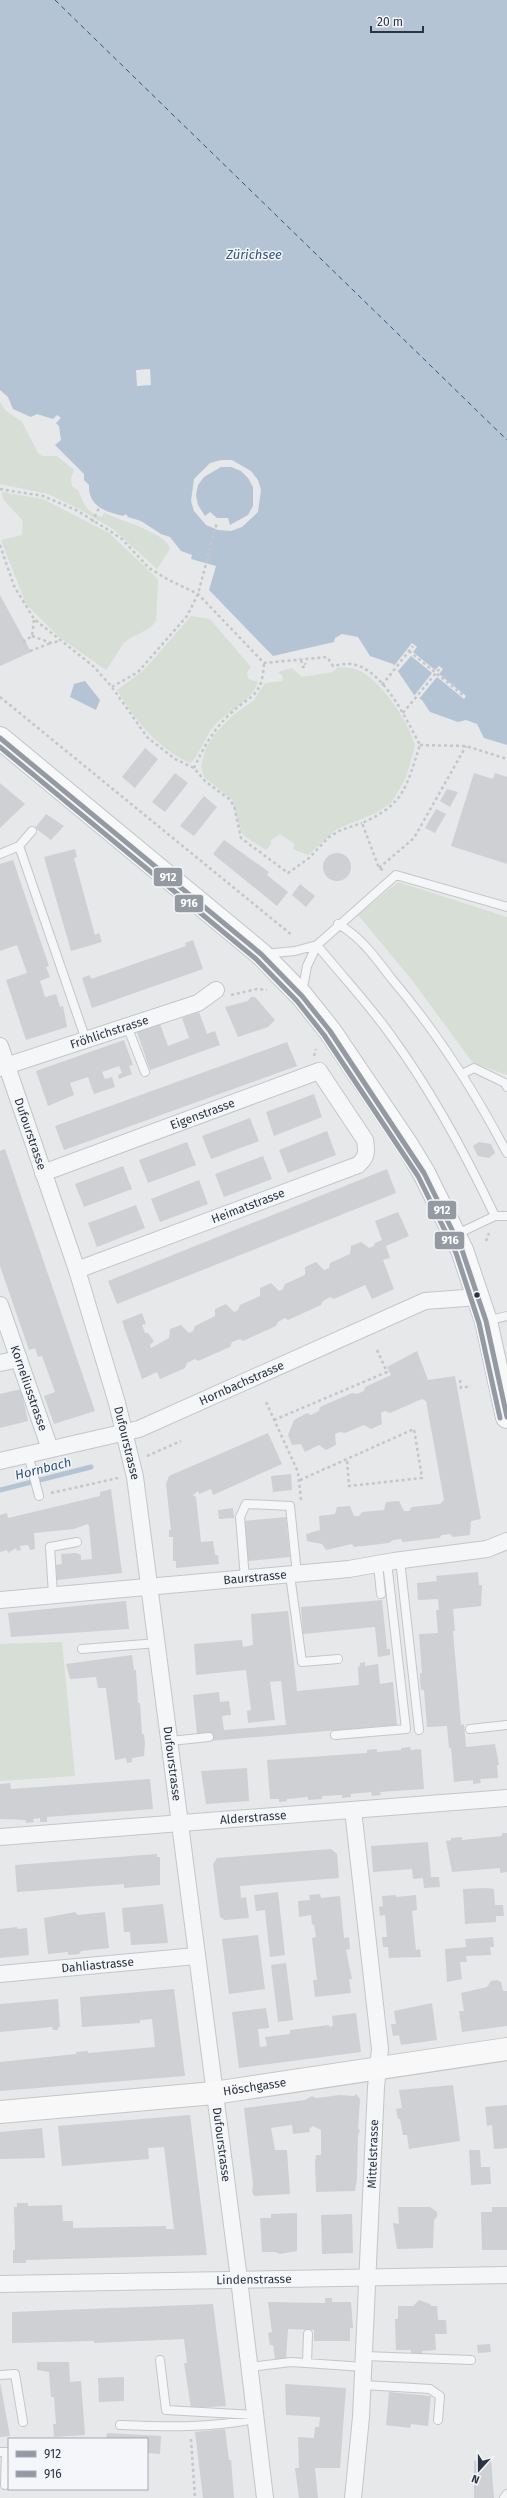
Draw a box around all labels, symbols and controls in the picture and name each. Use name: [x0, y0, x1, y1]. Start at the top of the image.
scale bar: [371, 8, 423, 34]
text: 20 m: [377, 15, 403, 29]
water label: Zürichsee: [225, 247, 282, 262]
line badge: 912: [153, 867, 183, 887]
text: 912: [160, 871, 177, 884]
line badge: 916: [174, 894, 204, 913]
text: 916: [180, 897, 198, 910]
street label: Fröhlichstrasse: [68, 1013, 150, 1052]
street label: Dufourstrasse: [11, 1096, 49, 1172]
street label: Eigenstrasse: [168, 1096, 237, 1132]
street label: Heimatstrasse: [209, 1186, 287, 1226]
line badge: 912: [427, 1200, 457, 1220]
text: 912: [434, 1204, 451, 1217]
line badge: 916: [434, 1231, 465, 1250]
text: 916: [441, 1234, 459, 1247]
unlabelled marker: [472, 1290, 482, 1300]
street label: Korneliusstrasse: [8, 1343, 50, 1433]
street label: Hornbachstrasse: [197, 1358, 286, 1408]
street label: Dufourstrasse: [111, 1405, 142, 1481]
water label: Hornbach: [13, 1454, 73, 1483]
street label: Baurstrasse: [223, 1568, 287, 1587]
street label: Dufourstrasse: [160, 1725, 184, 1802]
street label: Alderstrasse: [219, 1808, 287, 1827]
street label: Dahliastrasse: [61, 1955, 134, 1975]
street label: Höschgasse: [222, 2075, 287, 2099]
street label: Dufourstrasse: [210, 2106, 233, 2183]
street label: Mittelstrasse: [365, 2119, 381, 2189]
street label: Lindenstrasse: [216, 2272, 292, 2287]
legend: [8, 2438, 148, 2490]
text: 912: [44, 2447, 61, 2461]
north arrow: [459, 2450, 499, 2490]
text: 916: [44, 2467, 62, 2481]
text: N: [470, 2471, 481, 2486]

